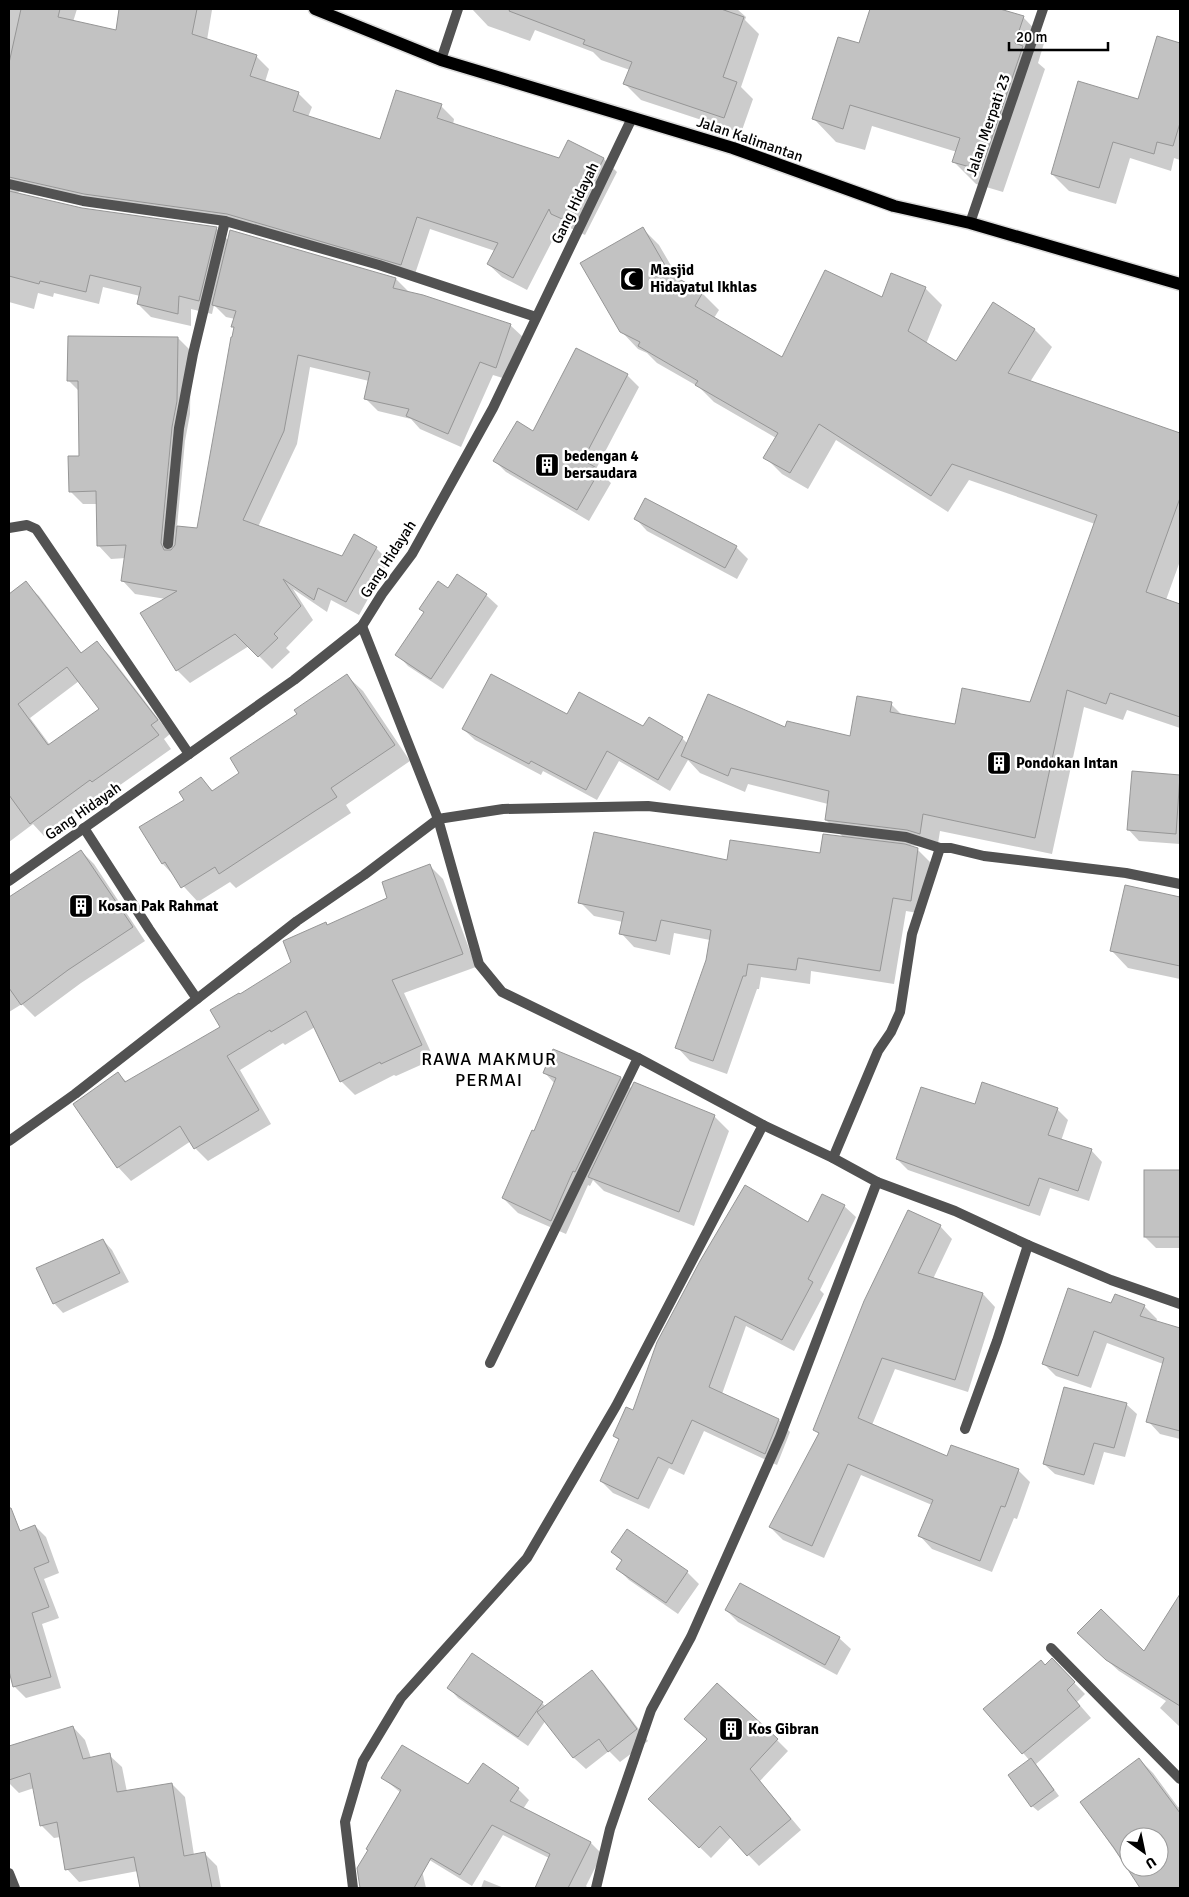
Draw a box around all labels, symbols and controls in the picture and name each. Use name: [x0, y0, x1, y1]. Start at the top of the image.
scale bar: [1009, 20, 1108, 52]
text: 20 m: [1016, 28, 1047, 46]
street label: Jalan Merpati 23: [962, 72, 1014, 178]
street label: Jalan Kalimantan: [695, 112, 805, 166]
street label: Gang Hidayah: [547, 159, 603, 247]
place label: Masjid Hidayatul Ikhlas: [650, 261, 757, 296]
mosque icon: Masjid Hidayatul Ikhlas: [619, 266, 645, 292]
place label: bedengan 4 bersaudara: [564, 447, 639, 482]
building icon: bedengan 4 bersaudara: [534, 452, 560, 478]
street label: Gang Hidayah: [356, 517, 420, 601]
building icon: Pondokan Intan: [986, 750, 1012, 776]
place label: Pondokan Intan: [1016, 754, 1118, 772]
street label: Gang Hidayah: [41, 778, 125, 844]
building icon: Kosan Pak Rahmat: [68, 893, 94, 919]
place label: Kosan Pak Rahmat: [98, 897, 219, 915]
district label: RAWA MAKMUR PERMAI: [421, 1048, 557, 1091]
building icon: Kos Gibran: [718, 1716, 744, 1742]
place label: Kos Gibran: [748, 1720, 819, 1738]
north arrow: [1119, 1827, 1169, 1877]
text: U: [1142, 1853, 1159, 1872]

